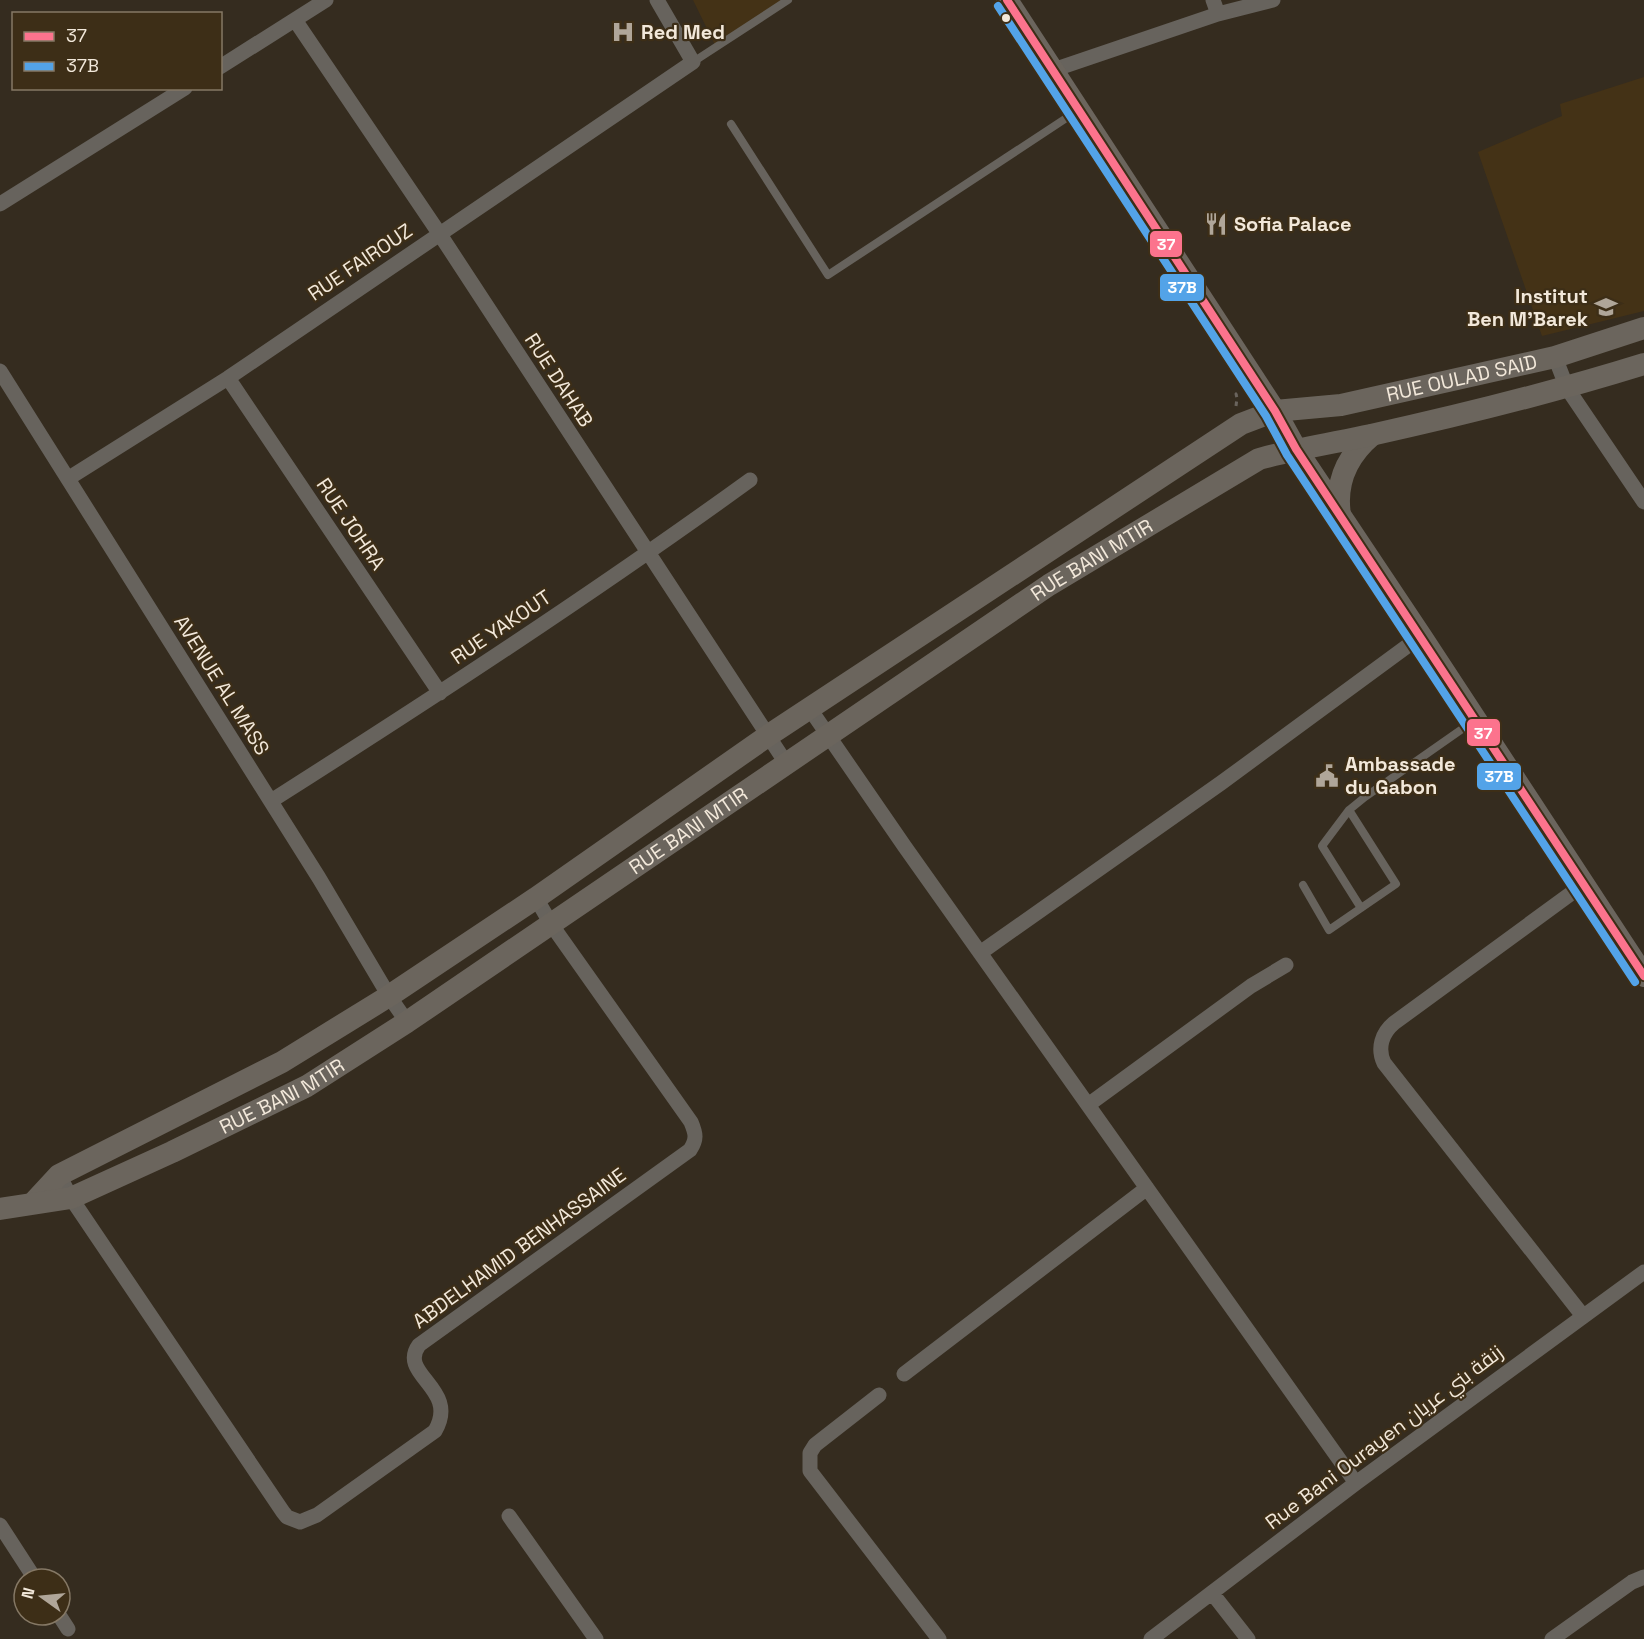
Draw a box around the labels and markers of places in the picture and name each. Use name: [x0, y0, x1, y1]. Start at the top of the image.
unlabelled marker: [1000, 12, 1012, 24]
hospital icon: Red Med: [610, 19, 636, 45]
place label: Red Med: [641, 19, 725, 45]
restaurant icon: Sofia Palace: [1203, 211, 1229, 237]
place label: Sofia Palace: [1234, 211, 1352, 237]
place label: Institut Ben M'Barek: [1467, 283, 1588, 332]
school or university icon: Institut Ben M'Barek: [1593, 294, 1619, 320]
place label: Ambassade du Gabon: [1345, 751, 1456, 800]
public building icon: Ambassade du Gabon: [1314, 763, 1340, 789]

